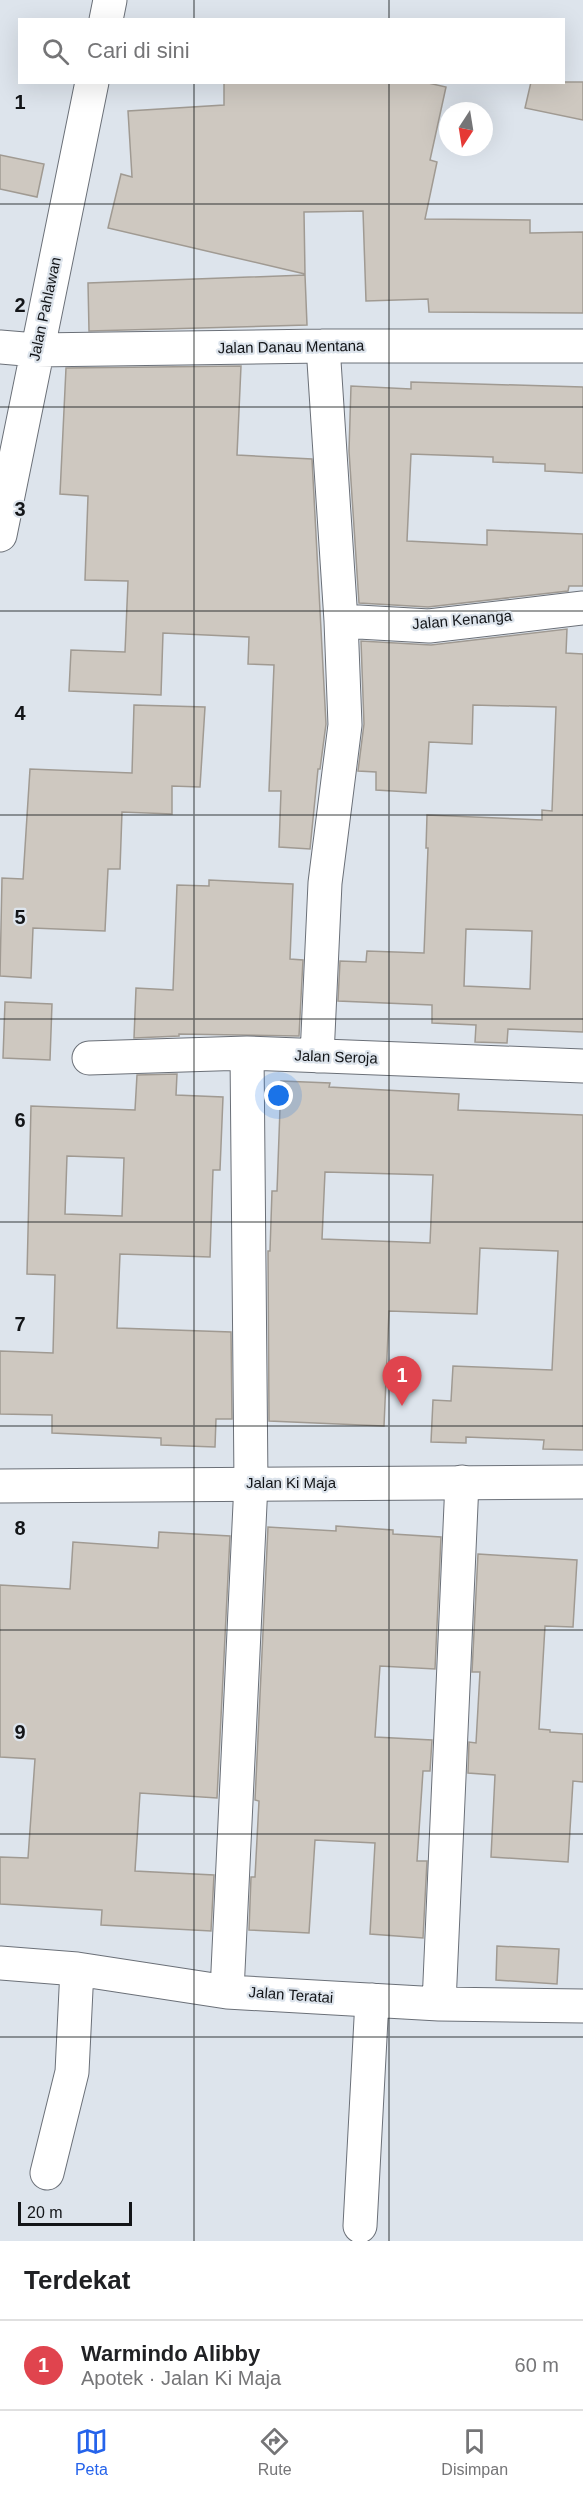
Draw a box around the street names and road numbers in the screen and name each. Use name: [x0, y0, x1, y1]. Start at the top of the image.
street label: Jalan Pahlawan: [25, 255, 64, 362]
street label: Jalan Danau Mentana: [217, 337, 365, 356]
street label: Jalan Kenanga: [411, 607, 513, 632]
street label: Jalan Seroja: [294, 1047, 379, 1066]
street label: Jalan Ki Maja: [246, 1474, 337, 1491]
street label: Jalan Teratai: [248, 1983, 334, 2006]

